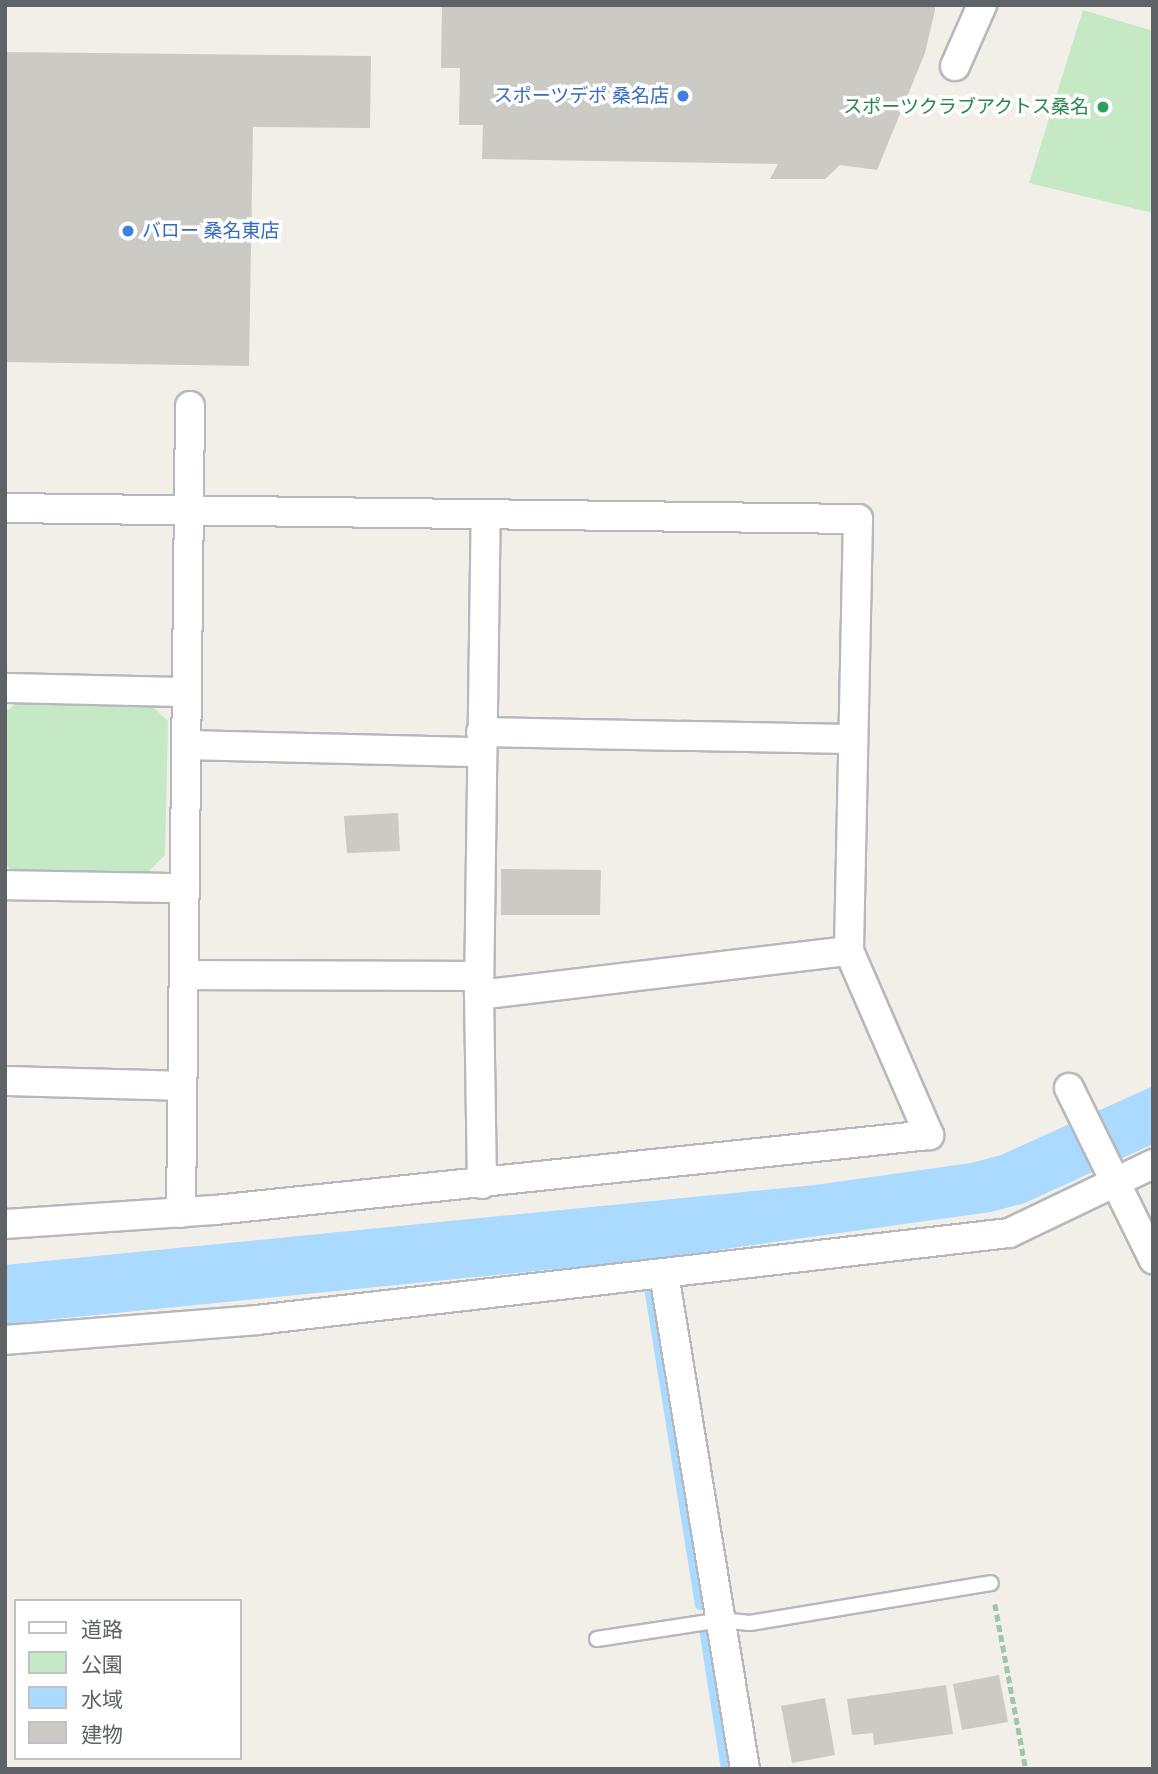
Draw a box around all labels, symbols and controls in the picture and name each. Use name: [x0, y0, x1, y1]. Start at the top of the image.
place label: スポーツデポ 桑名店: [493, 85, 669, 107]
marker: スポーツデポ 桑名店: [675, 88, 691, 104]
place label: スポーツクラブアクトス桑名: [842, 96, 1089, 118]
marker: スポーツクラブアクトス桑名: [1095, 99, 1111, 115]
place label: バロー 桑名東店: [142, 220, 280, 242]
marker: バロー 桑名東店: [120, 223, 136, 239]
legend: [14, 1599, 242, 1760]
text: 道路: [81, 1617, 123, 1642]
text: 公園: [81, 1652, 123, 1677]
text: 水域: [81, 1687, 123, 1712]
text: 建物: [81, 1722, 123, 1747]

